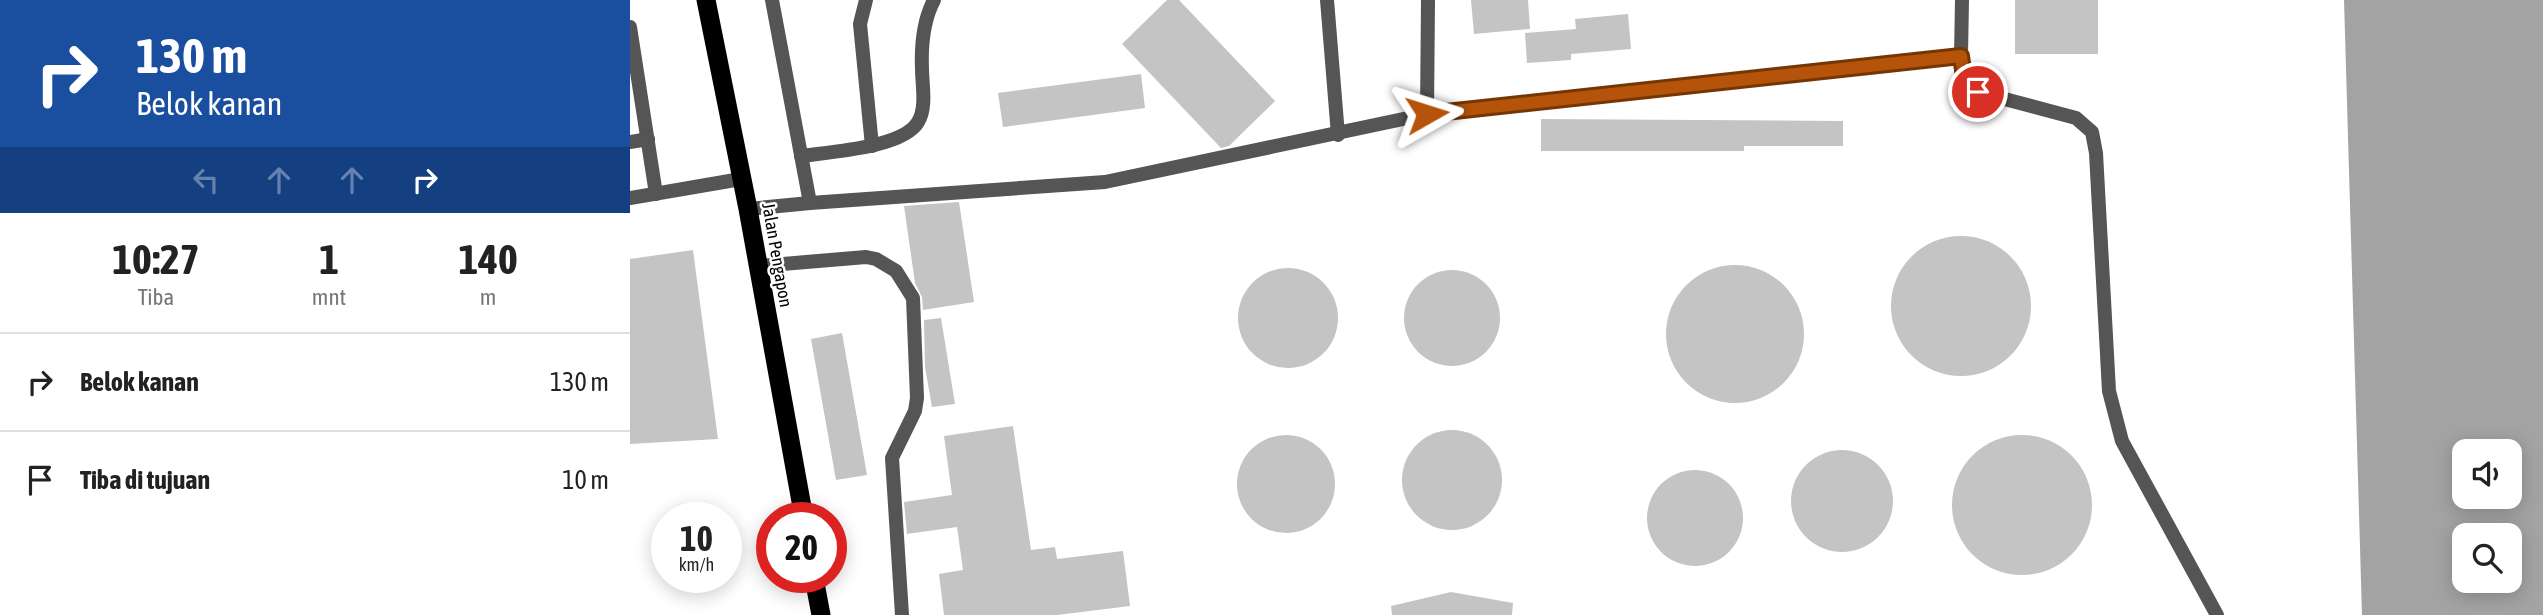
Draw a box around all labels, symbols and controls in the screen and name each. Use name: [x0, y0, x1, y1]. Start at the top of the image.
text: 130 m: [136, 27, 247, 83]
icon: right: [21, 28, 112, 119]
pin: [1948, 62, 2008, 122]
icon: arrive: [1959, 73, 1997, 111]
position arrow: [1390, 77, 1464, 151]
text: Belok kanan: [136, 85, 282, 122]
icon: left: [187, 161, 225, 199]
icon: ahead: [260, 161, 298, 199]
icon: ahead: [333, 161, 371, 199]
icon: right: [406, 161, 444, 199]
street label: Jalan Pengapon: [758, 201, 797, 309]
text: 10:27: [112, 235, 200, 283]
text: 1: [319, 235, 339, 283]
text: 140: [458, 235, 518, 283]
text: Tiba: [138, 284, 174, 310]
text: mnt: [312, 284, 346, 310]
text: m: [480, 284, 496, 310]
icon: right: [21, 363, 59, 401]
text: Belok kanan: [80, 367, 199, 397]
text: 130 m: [550, 367, 609, 397]
map controls: [2452, 439, 2522, 593]
button: sound: [2452, 439, 2522, 509]
icon: arrive: [21, 461, 59, 499]
text: Tiba di tujuan: [80, 465, 210, 495]
text: 10 m: [562, 465, 609, 495]
speed limit sign: 20: [756, 502, 847, 593]
text: 10: [680, 518, 713, 558]
button: search: [2452, 523, 2522, 593]
text: km/h: [679, 554, 714, 575]

